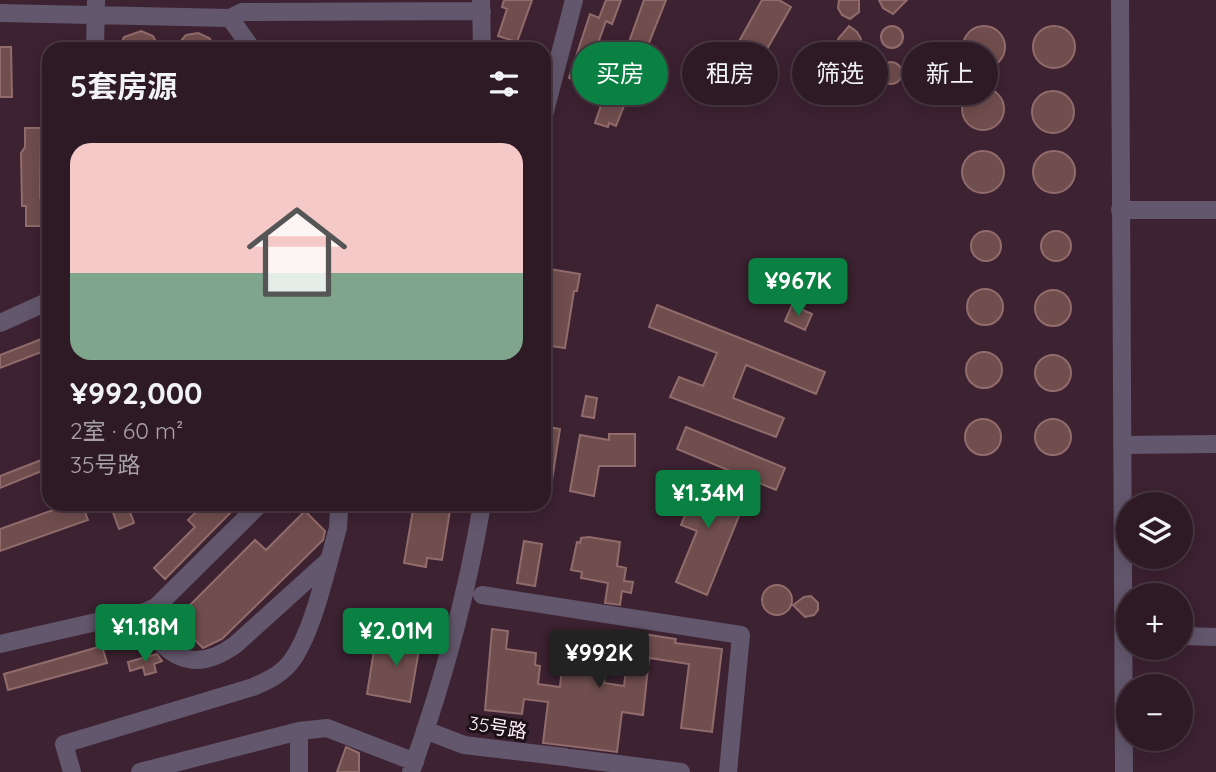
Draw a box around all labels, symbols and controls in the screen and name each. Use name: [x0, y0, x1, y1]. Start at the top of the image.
chip: 买房: [572, 42, 668, 105]
chip: 租房: [682, 42, 778, 105]
chip: 筛选: [792, 42, 888, 105]
chip: 新上: [902, 42, 998, 105]
icon: filters: [485, 65, 523, 103]
text: 5套房源: [70, 67, 177, 105]
icon: home: [234, 189, 360, 315]
pin: ¥967K: [749, 258, 847, 318]
text: ¥967K: [764, 266, 832, 295]
text: ¥992,000: [70, 374, 203, 412]
text: 2室 · 60 m²: [70, 416, 183, 445]
text: 35号路: [70, 450, 141, 479]
pin: ¥1.34M: [651, 470, 765, 530]
text: ¥1.34M: [671, 478, 745, 507]
map controls: [1116, 492, 1193, 751]
button: layers: [1116, 492, 1193, 569]
button: +: [1116, 583, 1193, 660]
pin: ¥1.18M: [88, 604, 202, 664]
pin: ¥2.01M: [339, 608, 453, 668]
text: ¥1.18M: [111, 612, 179, 641]
text: ¥2.01M: [359, 616, 433, 645]
pin: ¥992K: [550, 630, 648, 690]
text: ¥992K: [565, 638, 633, 667]
button: −: [1116, 674, 1193, 751]
street label: 35号路: [467, 711, 529, 743]

